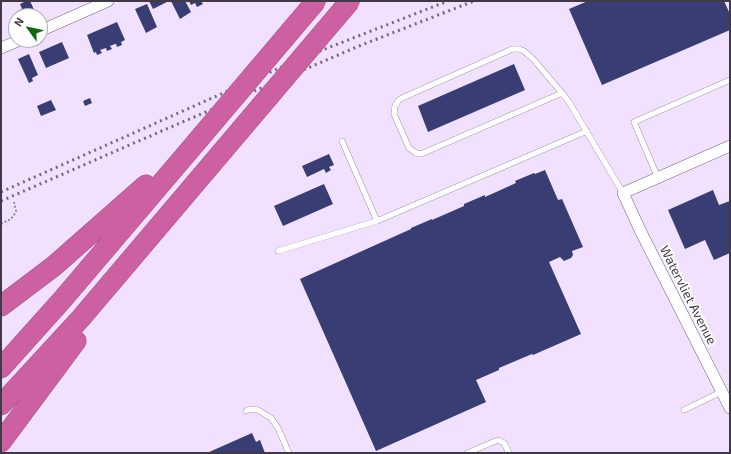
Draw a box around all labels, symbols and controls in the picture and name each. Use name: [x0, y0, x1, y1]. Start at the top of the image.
north arrow: [8, 8, 48, 48]
text: N: [11, 15, 26, 29]
street label: Watervliet Avenue: [656, 243, 720, 347]

